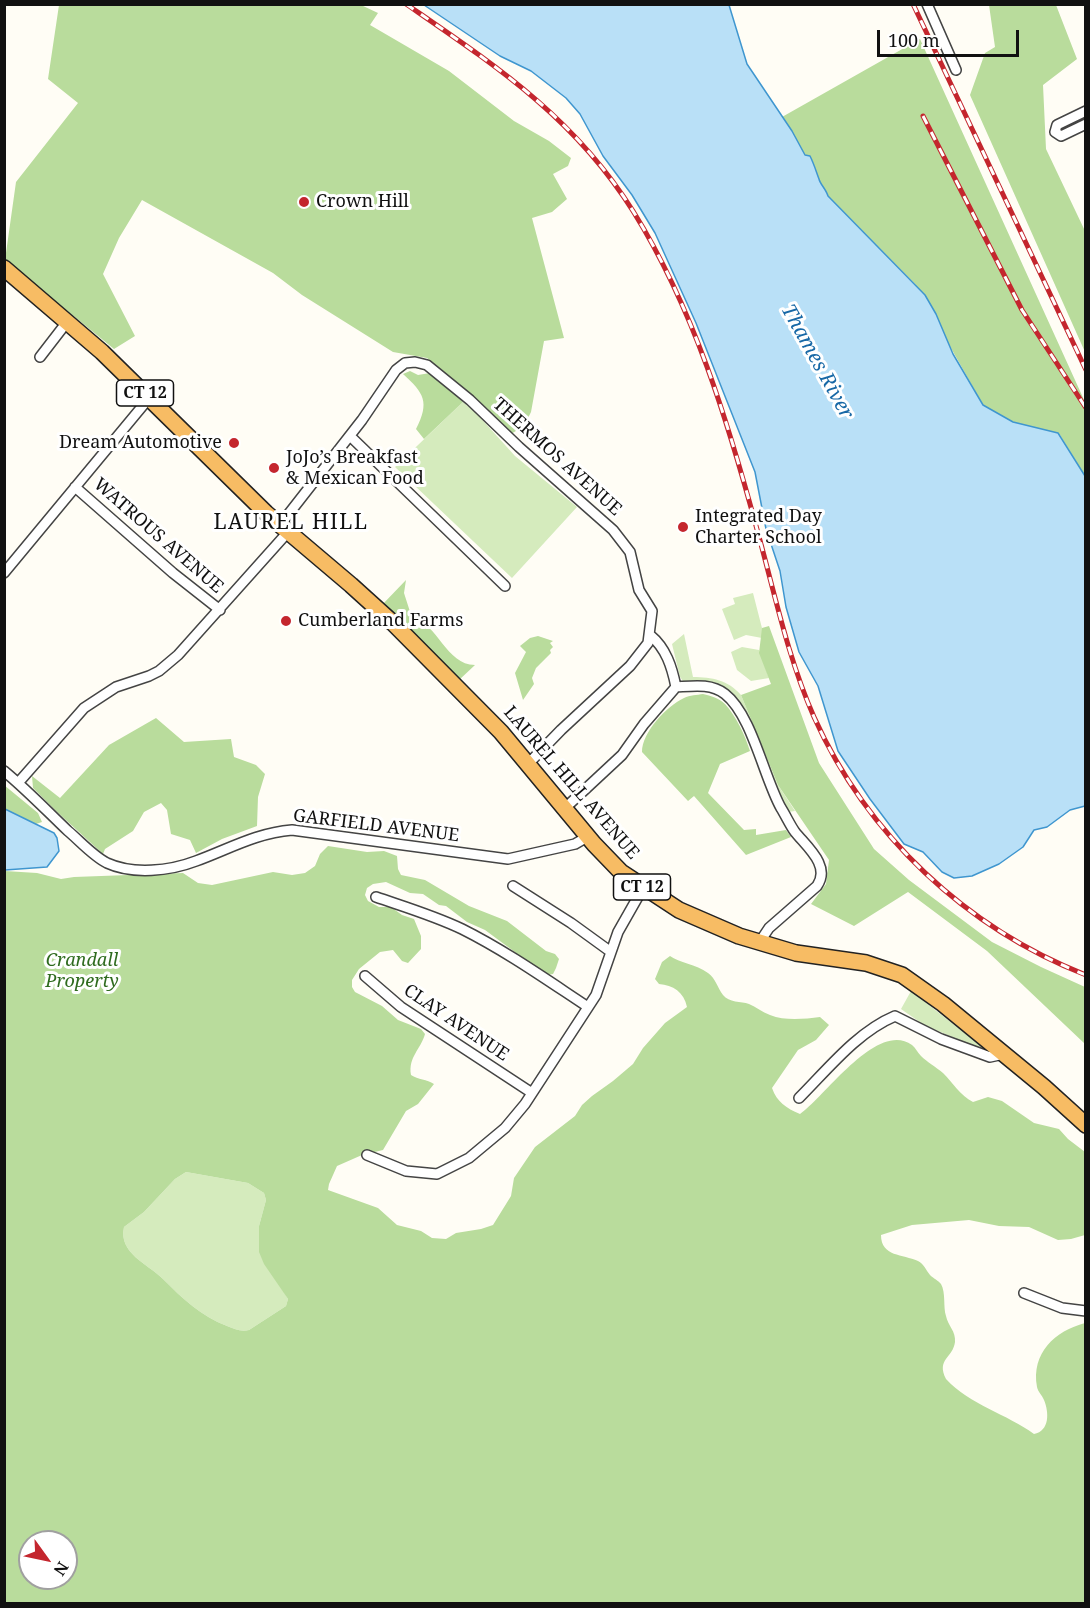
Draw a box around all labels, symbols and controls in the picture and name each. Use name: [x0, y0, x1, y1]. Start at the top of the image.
scale bar: [880, 18, 1022, 56]
text: 100 m: [888, 28, 940, 52]
place label: Crown Hill: [316, 191, 409, 213]
marker: Crown Hill: [297, 195, 311, 209]
water label: Thames River: [776, 300, 858, 424]
road number: CT 12: [116, 380, 174, 406]
street label: THERMOS AVENUE: [488, 394, 626, 520]
place label: Dream Automotive: [59, 432, 222, 454]
marker: Dream Automotive: [227, 436, 241, 450]
place label: JoJo’s Breakfast & Mexican Food: [286, 447, 424, 490]
marker: JoJo’s Breakfast & Mexican Food: [267, 461, 281, 475]
street label: WATROUS AVENUE: [89, 474, 227, 598]
place label: Integrated Day Charter School: [695, 506, 822, 548]
district label: LAUREL HILL: [214, 510, 368, 536]
marker: Integrated Day Charter School: [676, 520, 690, 534]
place label: Cumberland Farms: [298, 610, 463, 632]
marker: Cumberland Farms: [279, 614, 293, 628]
street label: LAUREL HILL AVENUE: [499, 702, 643, 864]
street label: GARFIELD AVENUE: [292, 805, 460, 847]
road number: CT 12: [614, 874, 670, 900]
park label: Crandall Property: [45, 950, 119, 992]
street label: CLAY AVENUE: [399, 980, 513, 1066]
north arrow: [18, 1530, 78, 1590]
text: N: [49, 1557, 74, 1580]

